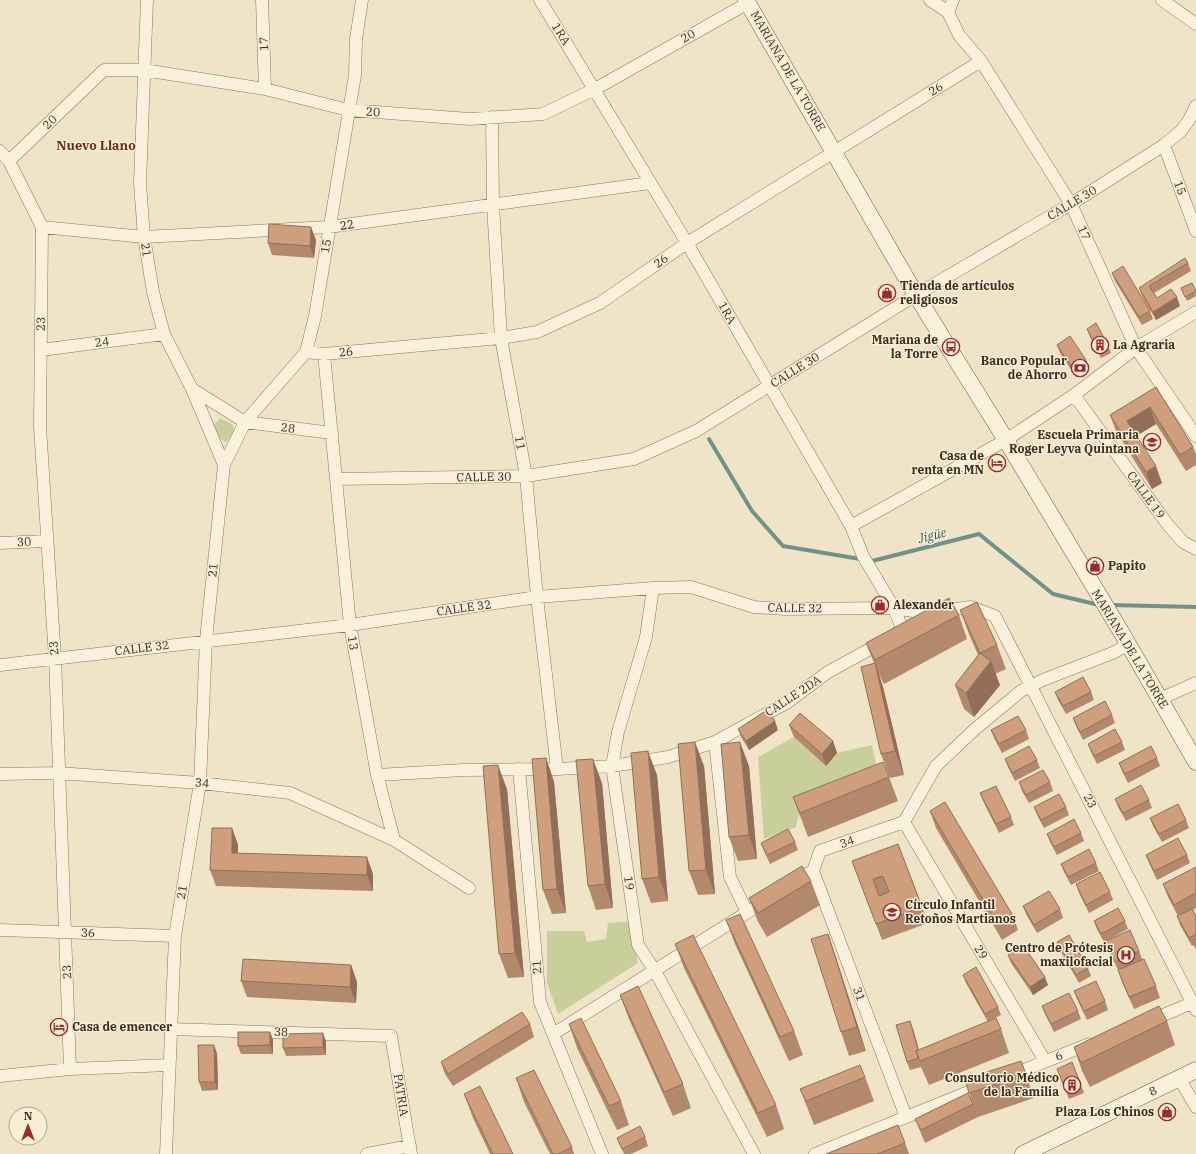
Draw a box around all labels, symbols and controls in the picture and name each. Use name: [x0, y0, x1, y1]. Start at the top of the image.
street label: MARIANA DE LA TORRE: [748, 8, 829, 134]
street label: 1RA: [549, 20, 574, 48]
street label: 20: [678, 25, 698, 46]
street label: 17: [256, 37, 271, 51]
street label: 26: [926, 78, 946, 99]
street label: 20: [365, 104, 381, 119]
street label: 20: [39, 111, 60, 132]
district label: Nuevo Llano: [56, 137, 136, 154]
street label: 15: [1171, 178, 1190, 197]
street label: CALLE 30: [1044, 182, 1099, 223]
street label: 22: [339, 216, 355, 233]
street label: 17: [1075, 223, 1094, 242]
street label: 15: [317, 238, 334, 254]
street label: 21: [138, 242, 155, 258]
street label: 26: [651, 250, 671, 271]
place label: Tienda de artículos religiosos: [900, 278, 1014, 307]
shop icon: Tienda de artículos religiosos: [877, 283, 897, 303]
street label: 1RA: [715, 299, 740, 327]
street label: 23: [33, 317, 48, 331]
place label: Mariana de la Torre: [872, 332, 938, 361]
street label: 24: [94, 333, 110, 350]
building icon: La Agraria: [1090, 335, 1110, 355]
bus stop icon: Mariana de la Torre: [941, 337, 961, 357]
place label: La Agraria: [1113, 337, 1175, 352]
street label: 26: [338, 343, 354, 360]
street label: CALLE 30: [767, 349, 822, 391]
place label: Banco Popular de Ahorro: [981, 353, 1067, 382]
bank icon: Banco Popular de Ahorro: [1070, 358, 1090, 378]
street label: 28: [280, 419, 296, 436]
place label: Escuela Primaria Roger Leyva Quintana: [1009, 427, 1139, 456]
school or university icon: Escuela Primaria Roger Leyva Quintana: [1142, 432, 1162, 452]
street label: 11: [512, 435, 529, 451]
place label: Casa de renta en MN: [911, 448, 984, 477]
hotel icon: Casa de renta en MN: [987, 453, 1007, 473]
street label: CALLE 19: [1124, 468, 1169, 521]
street label: CALLE 30: [456, 469, 512, 484]
water label: Jigüe: [915, 524, 948, 547]
street label: 30: [17, 534, 31, 549]
shop icon: Papito: [1085, 556, 1105, 576]
place label: Papito: [1108, 558, 1146, 573]
street label: 21: [204, 562, 221, 578]
street label: MARIANA DE LA TORRE: [1089, 586, 1172, 711]
shop icon: Alexander: [870, 595, 890, 615]
street label: CALLE 32: [436, 596, 492, 619]
place label: Alexander: [893, 597, 954, 612]
street label: CALLE 32: [767, 600, 823, 615]
street label: 13: [345, 635, 362, 651]
street label: CALLE 32: [114, 637, 170, 658]
street label: 23: [46, 640, 61, 656]
street label: CALLE 2DA: [762, 671, 824, 719]
street label: 34: [194, 774, 210, 791]
street label: 23: [1080, 791, 1100, 811]
street label: 34: [838, 832, 856, 851]
street label: 19: [621, 875, 638, 891]
street label: 21: [173, 884, 190, 900]
place label: Círculo Infantil Retoños Martianos: [905, 897, 1016, 926]
school or university icon: Círculo Infantil Retoños Martianos: [882, 902, 902, 922]
street label: 36: [81, 925, 95, 940]
place label: Centro de Prótesis maxilofacial: [1005, 940, 1113, 969]
street label: 29: [971, 942, 992, 962]
hospital icon: Centro de Prótesis maxilofacial: [1116, 945, 1136, 965]
street label: 21: [528, 959, 545, 975]
street label: 23: [59, 965, 74, 979]
street label: 31: [850, 984, 869, 1003]
hotel icon: Casa de emencer: [49, 1017, 69, 1037]
place label: Casa de emencer: [72, 1019, 172, 1034]
street label: 38: [274, 1024, 288, 1039]
street label: 6: [1053, 1047, 1065, 1064]
place label: Consultorio Médico de la Familia: [945, 1070, 1059, 1099]
street label: PATRIA: [391, 1073, 412, 1118]
building icon: Consultorio Médico de la Familia: [1062, 1075, 1082, 1095]
street label: 8: [1146, 1082, 1159, 1099]
shop icon: Plaza Los Chinos: [1157, 1102, 1177, 1122]
place label: Plaza Los Chinos: [1055, 1104, 1154, 1119]
north arrow: [8, 1106, 48, 1146]
text: N: [24, 1109, 33, 1123]

